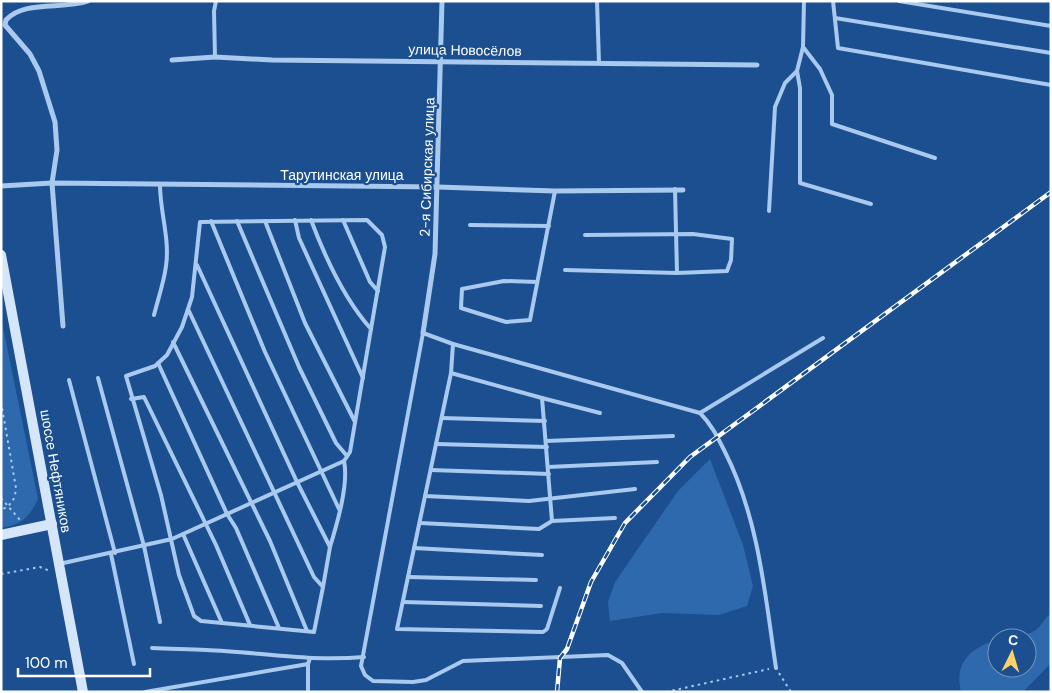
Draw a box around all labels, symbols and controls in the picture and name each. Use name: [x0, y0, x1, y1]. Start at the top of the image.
street label: улица Новосёлов: [408, 40, 522, 60]
street label: 2-я Сибирская улица: [416, 97, 438, 237]
street label: Тарутинская улица: [280, 166, 404, 184]
street label: шоссе Нефтяников: [36, 408, 76, 534]
north arrow: [987, 628, 1037, 678]
text: С: [1007, 631, 1019, 649]
scale bar: [18, 646, 150, 678]
text: 100 m: [25, 653, 68, 673]

